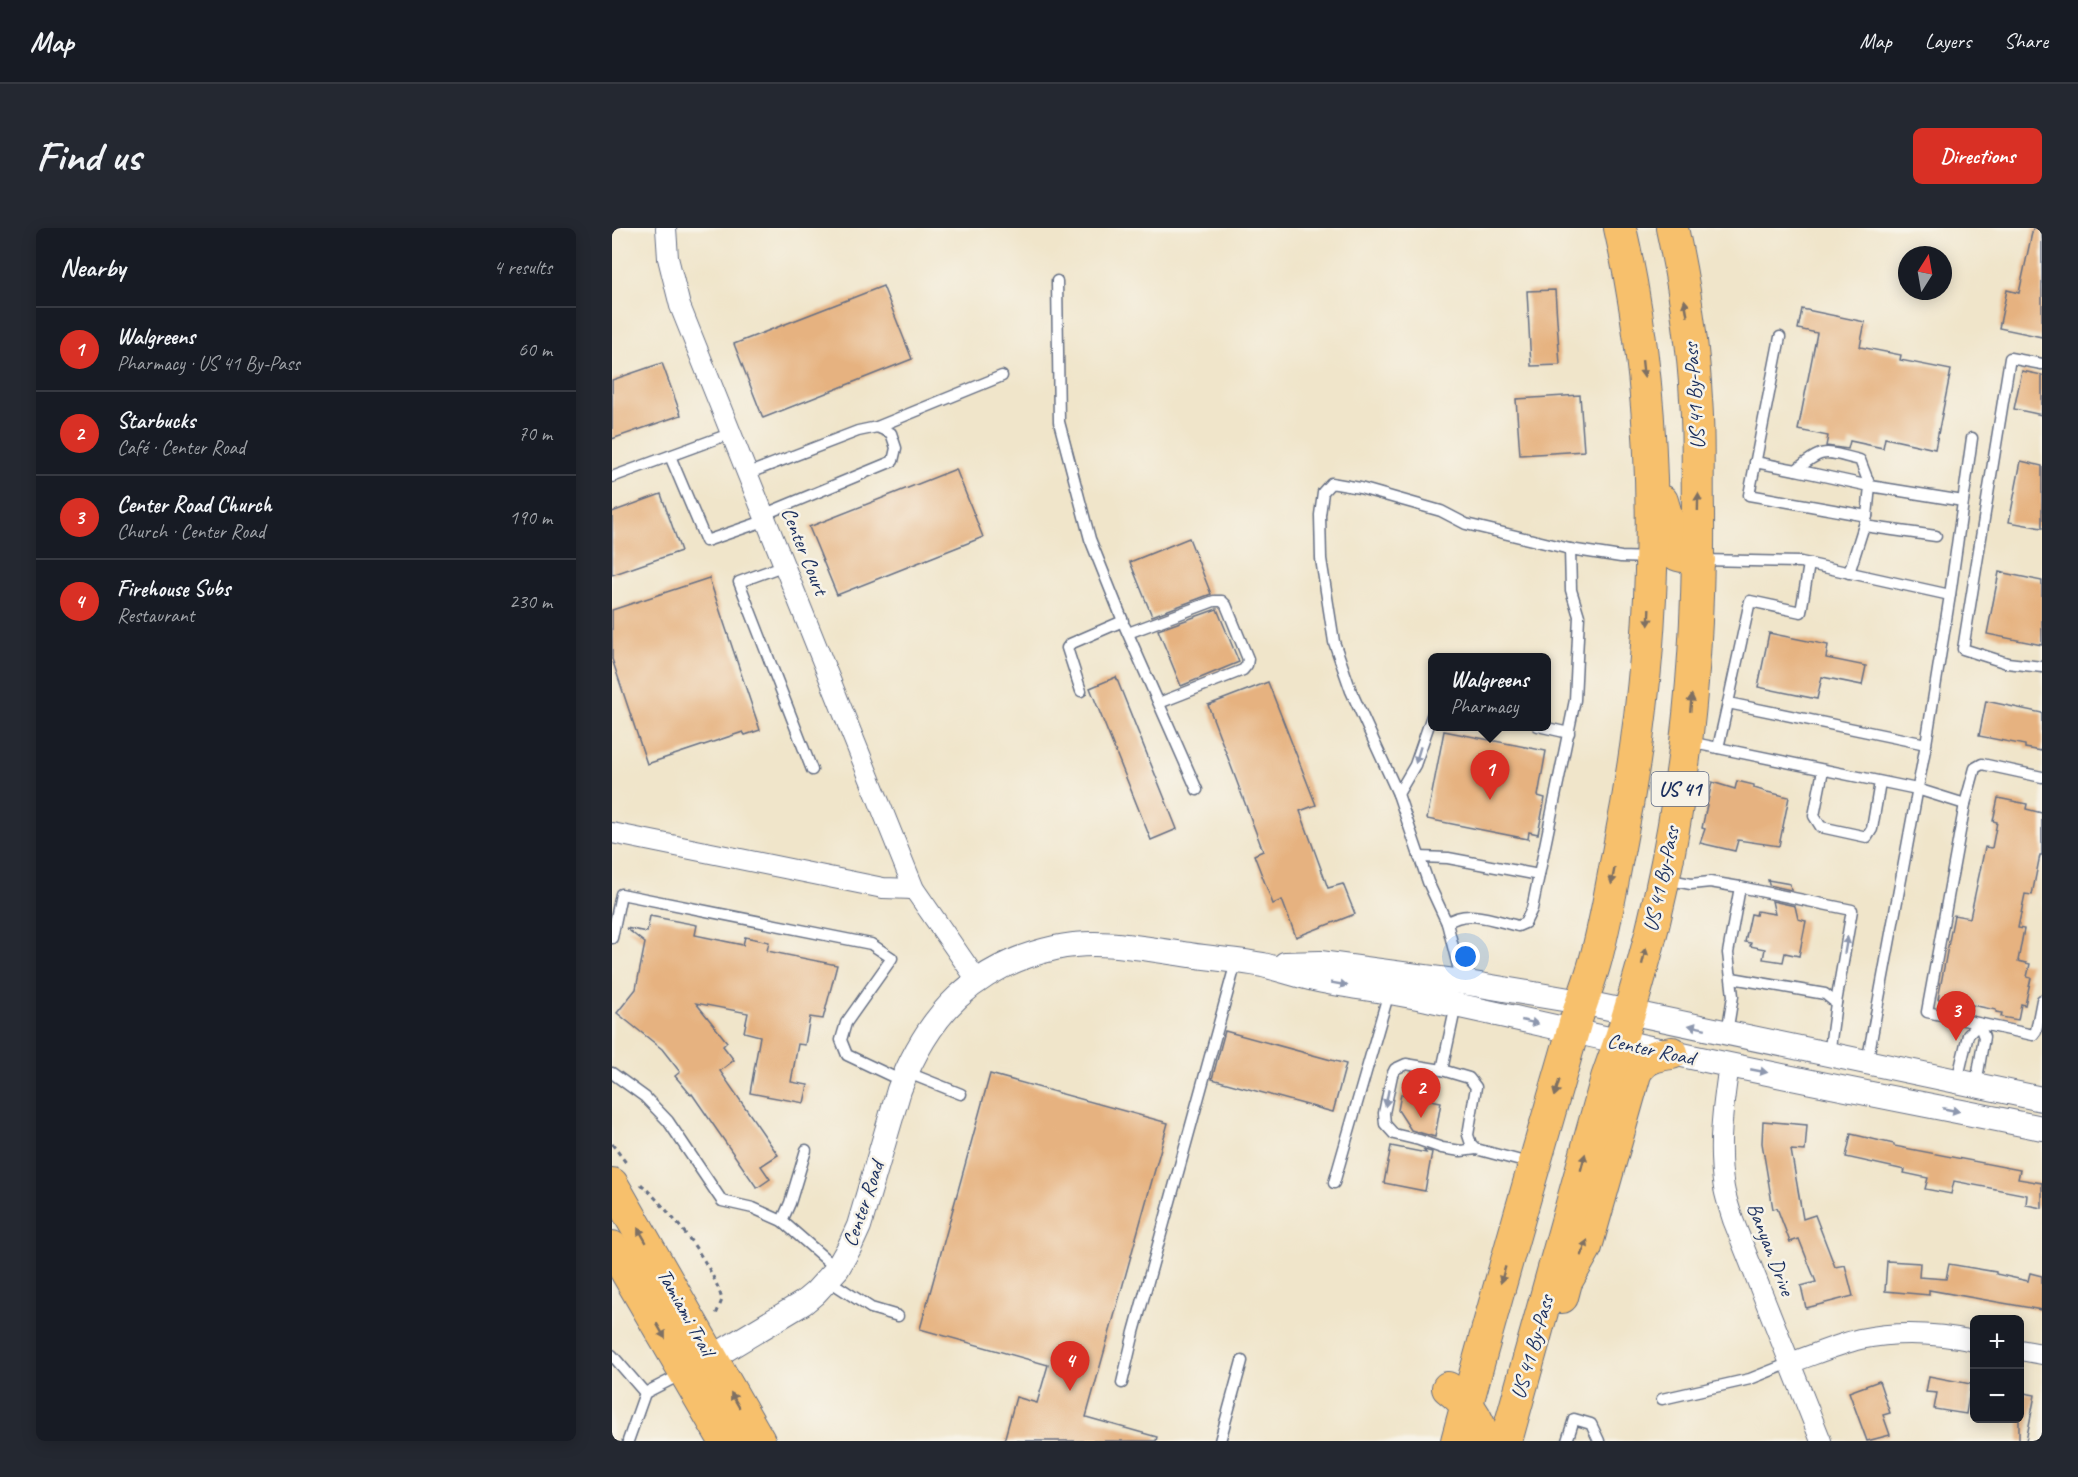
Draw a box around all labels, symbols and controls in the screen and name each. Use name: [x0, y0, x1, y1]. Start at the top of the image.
text: Map: [30, 24, 73, 59]
text: Map: [1859, 28, 1892, 54]
text: Layers: [1925, 28, 1971, 54]
text: Share: [2004, 28, 2048, 54]
button: Directions: [1913, 128, 2042, 184]
text: Find us: [36, 130, 141, 183]
north arrow: [1898, 246, 1952, 300]
text: Nearby: [60, 251, 125, 284]
text: 4 results: [493, 255, 552, 280]
one-way arrow: [1682, 298, 1691, 317]
text: Walgreens: [117, 323, 195, 351]
text: 1: [75, 337, 84, 362]
text: 60 m: [518, 337, 552, 362]
street label: US 41 By-Pass: [1677, 340, 1711, 450]
text: Pharmacy · US 41 By-Pass: [117, 351, 300, 376]
one-way arrow: [1638, 359, 1648, 378]
text: Starbucks: [117, 407, 195, 435]
text: 2: [75, 421, 84, 446]
text: 70 m: [518, 421, 552, 446]
text: Café · Center Road: [117, 435, 245, 460]
text: Center Road Church: [117, 491, 272, 519]
one-way arrow: [1693, 492, 1703, 511]
street label: Center Court: [776, 503, 835, 601]
text: 3: [75, 505, 84, 530]
text: 190 m: [509, 505, 552, 530]
text: Church · Center Road: [117, 519, 265, 544]
text: Firehouse Subs: [117, 575, 230, 603]
text: 4: [75, 589, 84, 614]
text: 230 m: [509, 589, 552, 614]
text: Restaurant: [117, 603, 194, 628]
one-way arrow: [1645, 607, 1654, 626]
popup: [1428, 653, 1551, 731]
text: Walgreens: [1451, 666, 1529, 694]
one-way arrow: [1686, 693, 1696, 712]
text: Pharmacy: [1451, 694, 1518, 719]
one-way arrow: [1413, 746, 1422, 764]
pin: 1: [1470, 750, 1510, 800]
road number: US 41: [1652, 772, 1708, 806]
street label: US 41 By-Pass: [1637, 822, 1685, 934]
one-way arrow: [1608, 867, 1618, 885]
one-way arrow: [1841, 936, 1850, 955]
your location: [1451, 942, 1480, 971]
one-way arrow: [1640, 947, 1650, 966]
one-way arrow: [1330, 979, 1349, 988]
pin: 3: [1936, 992, 1976, 1041]
one-way arrow: [1521, 1018, 1540, 1027]
one-way arrow: [1687, 1022, 1706, 1031]
street label: Center Road: [1605, 1027, 1701, 1072]
one-way arrow: [1750, 1067, 1769, 1076]
pin: 2: [1402, 1068, 1440, 1118]
one-way arrow: [1552, 1079, 1561, 1097]
one-way arrow: [1382, 1089, 1391, 1108]
one-way arrow: [1941, 1106, 1960, 1115]
one-way arrow: [1579, 1153, 1589, 1171]
street label: Center Road: [836, 1154, 891, 1250]
street label: Banyan Drive: [1741, 1199, 1801, 1301]
one-way arrow: [637, 1226, 647, 1243]
one-way arrow: [1579, 1238, 1589, 1256]
street label: Tamiami Trail: [652, 1264, 722, 1363]
one-way arrow: [1498, 1266, 1508, 1284]
street label: US 41 By-Pass: [1505, 1290, 1560, 1402]
map controls: [1970, 1315, 2024, 1423]
button: +: [1970, 1315, 2024, 1369]
one-way arrow: [656, 1323, 666, 1340]
pin: 4: [1050, 1342, 1090, 1391]
button: −: [1970, 1369, 2024, 1423]
one-way arrow: [730, 1391, 740, 1408]

